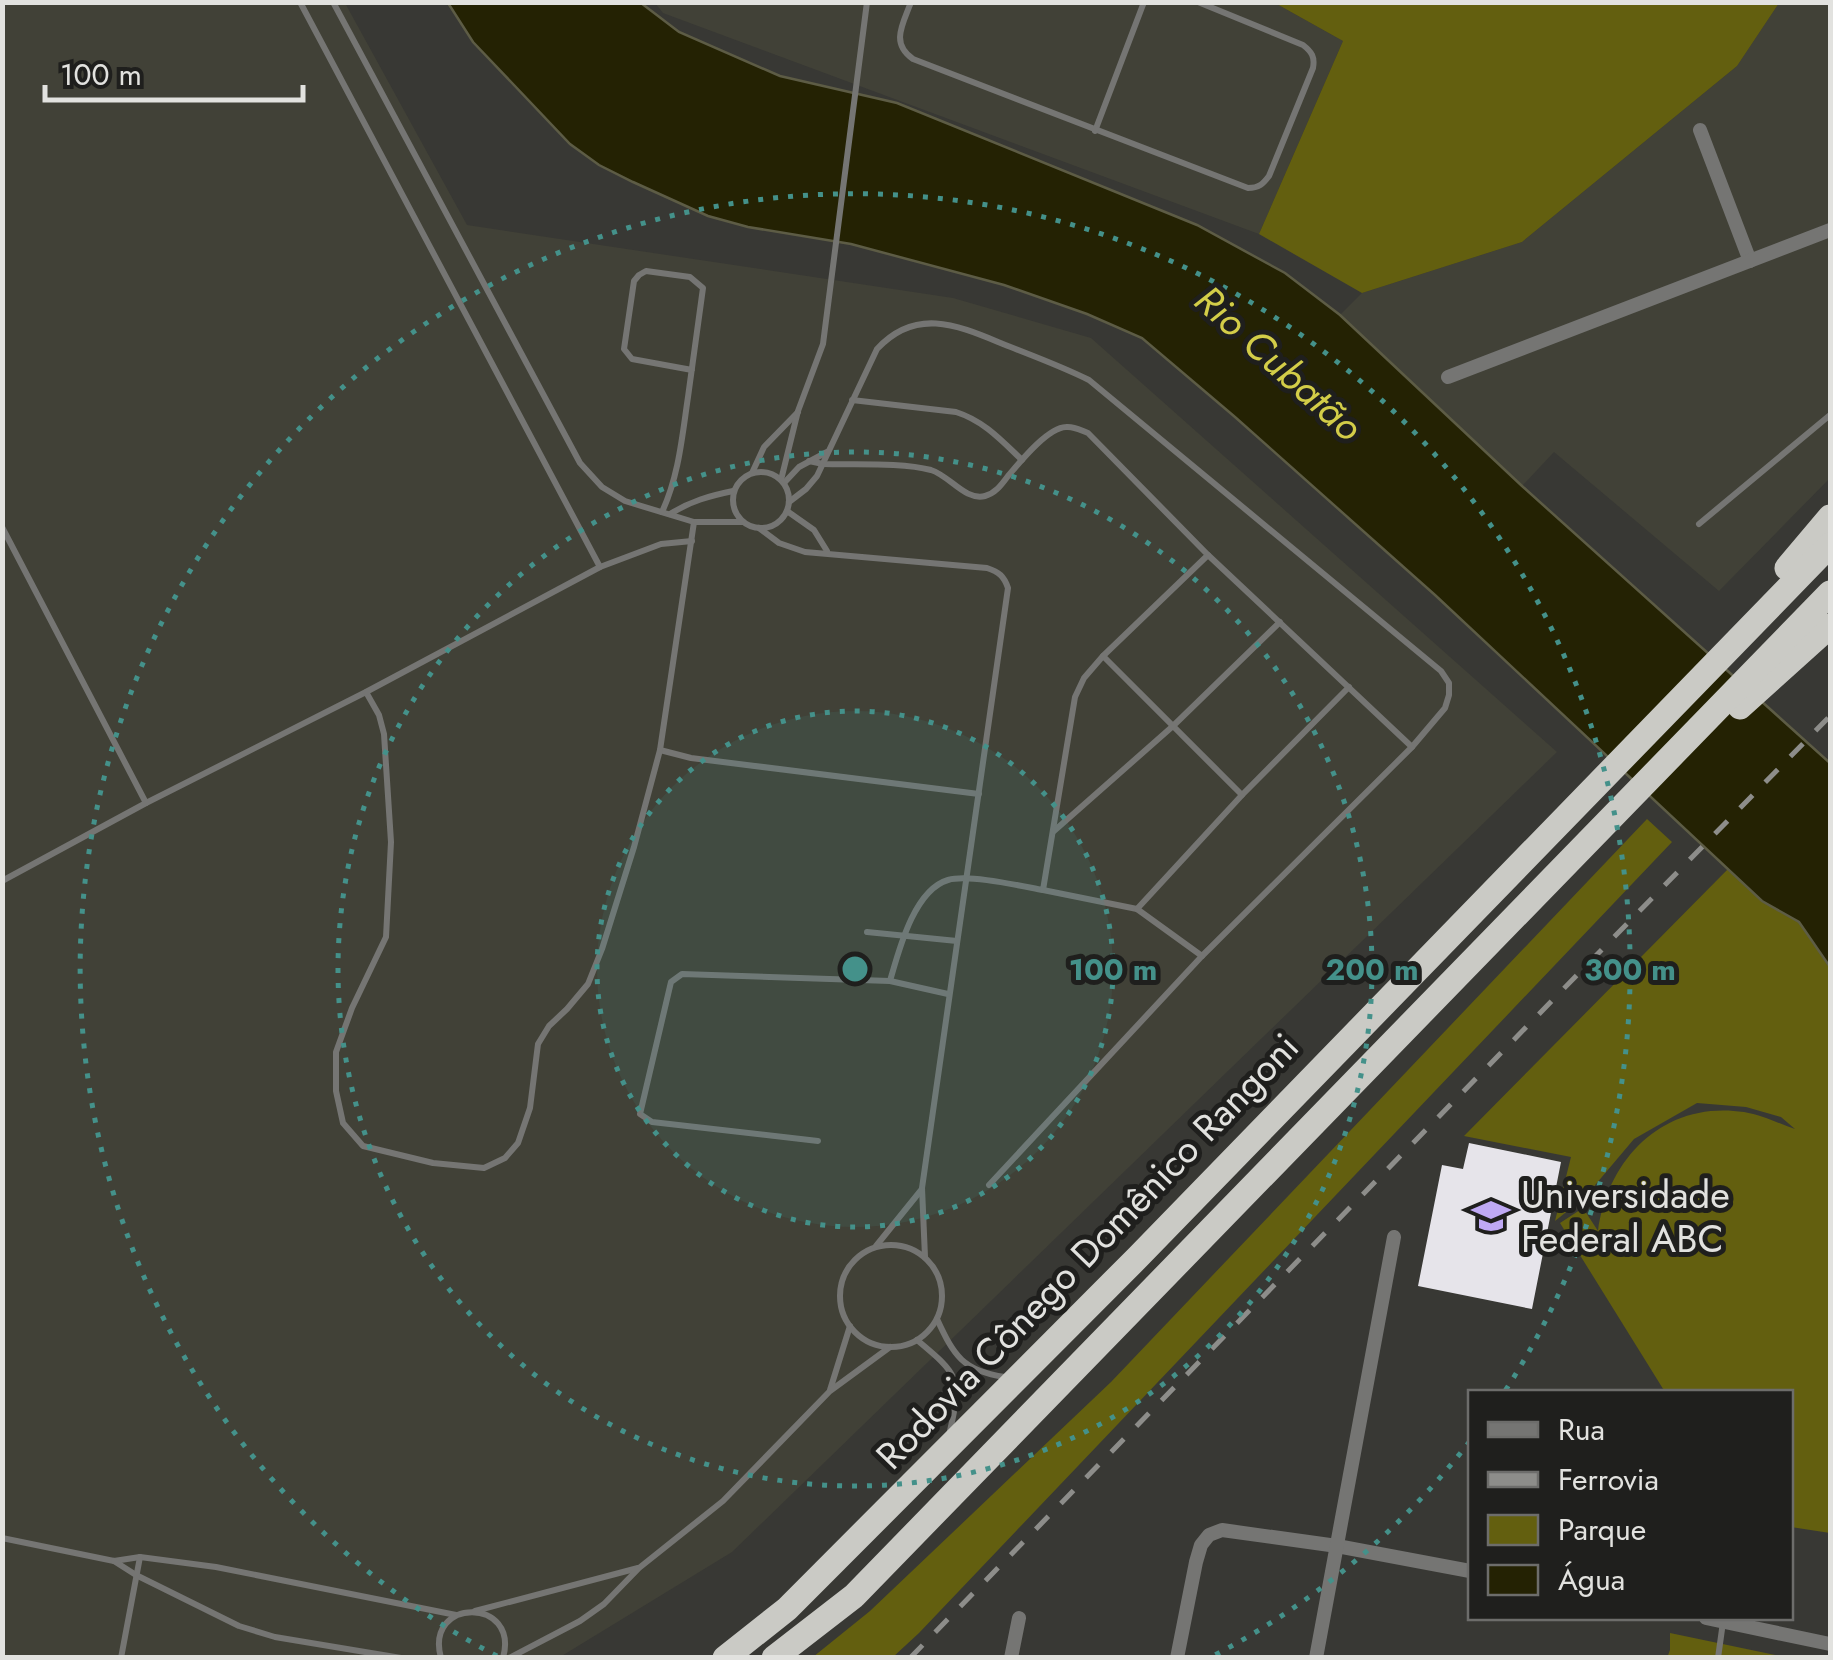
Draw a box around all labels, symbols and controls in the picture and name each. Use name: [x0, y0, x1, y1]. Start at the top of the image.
scale bar: [45, 40, 302, 102]
text: 100 m: [60, 53, 142, 96]
water label: Rio Cubatão: [1182, 272, 1376, 454]
text: 100 m: [1069, 948, 1157, 991]
text: 200 m: [1326, 948, 1419, 991]
text: 300 m: [1584, 948, 1676, 991]
centre of rings: [837, 951, 873, 987]
street label: Rodovia Cônego Domênico Rangoni: [863, 1020, 1311, 1482]
place label: Universidade Federal ABC: [1521, 1167, 1730, 1266]
school or university icon: Universidade Federal ABC: [1470, 1195, 1512, 1237]
legend: [1468, 1390, 1793, 1620]
text: Rua: [1558, 1408, 1605, 1451]
text: Ferrovia: [1558, 1458, 1659, 1501]
text: Parque: [1558, 1508, 1646, 1551]
text: Água: [1558, 1558, 1625, 1601]

